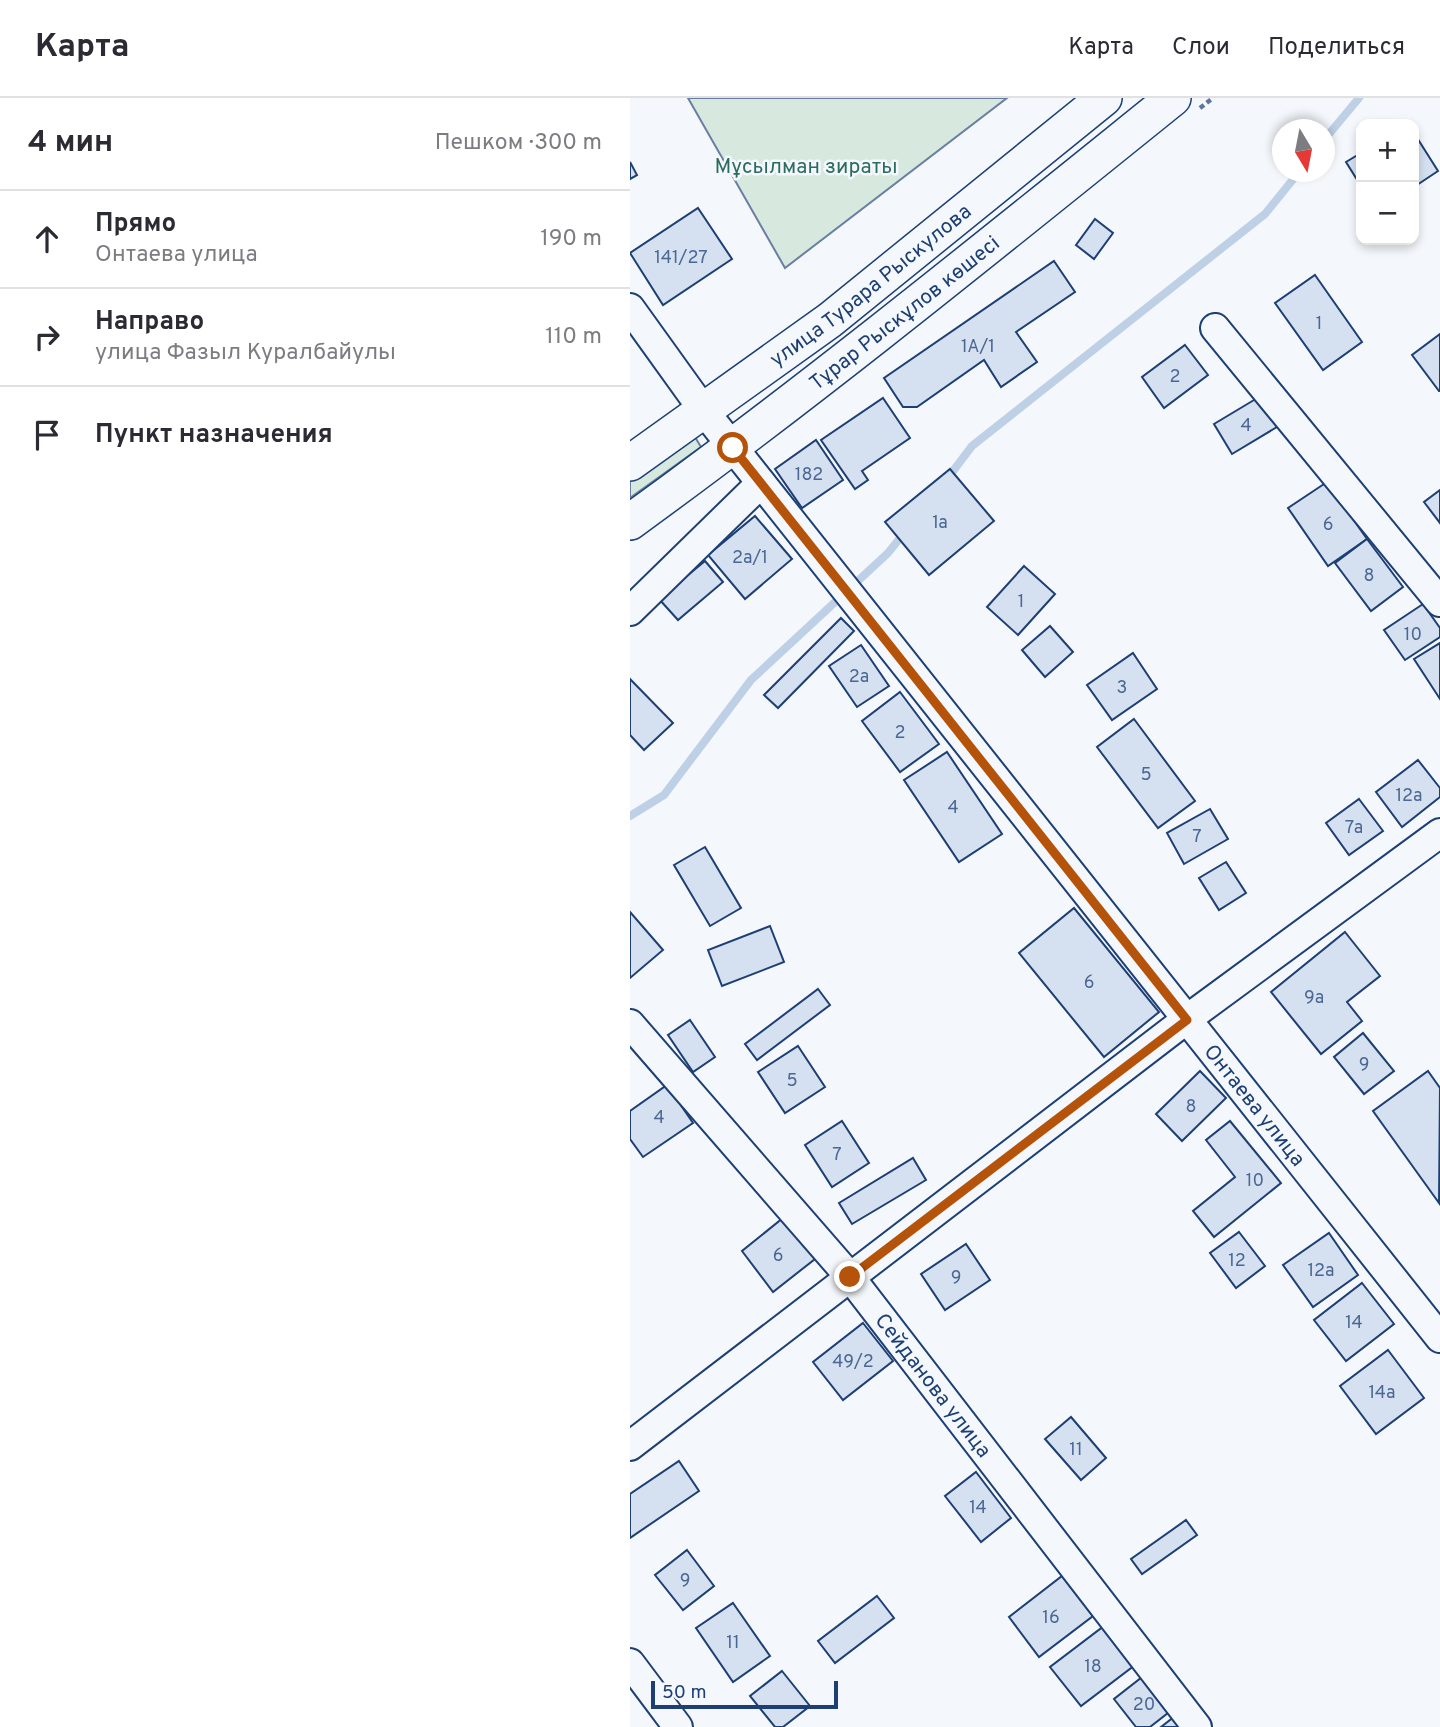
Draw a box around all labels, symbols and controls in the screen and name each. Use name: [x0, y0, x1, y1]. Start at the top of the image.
text: Карта: [35, 27, 129, 69]
text: Карта: [1068, 33, 1134, 63]
text: Слои: [1172, 33, 1230, 63]
text: Поделиться: [1268, 33, 1405, 63]
north arrow: [1272, 119, 1335, 182]
map controls: [1356, 119, 1419, 245]
button: +: [1356, 119, 1419, 182]
text: 4 мин: [28, 125, 113, 162]
text: Пешком · 300 m: [435, 129, 602, 158]
park label: Мұсылман зираты: [714, 154, 898, 181]
button: −: [1356, 182, 1419, 245]
street label: улица Турара Рыскулова: [765, 199, 978, 374]
text: Прямо: [95, 208, 176, 241]
icon: ahead: [28, 220, 66, 258]
text: 190 m: [540, 225, 602, 254]
street label: Тұрар Рыскұлов көшесі: [805, 231, 1006, 397]
text: Онтаева улица: [95, 241, 258, 270]
house number: 141/27: [654, 247, 708, 270]
text: Направо: [95, 306, 204, 339]
house number: 1: [1316, 313, 1322, 336]
icon: right: [28, 318, 66, 356]
text: 110 m: [545, 323, 602, 352]
house number: 1А/1: [961, 336, 995, 359]
text: улица Фазыл Куралбайулы: [95, 339, 396, 368]
house number: 2: [1169, 366, 1181, 389]
house number: 4: [1240, 415, 1252, 438]
icon: arrive: [28, 416, 66, 454]
text: Пункт назначения: [95, 419, 333, 452]
route start: [717, 432, 748, 463]
house number: 182: [795, 464, 823, 487]
house number: 1а: [932, 512, 948, 535]
house number: 6: [1323, 514, 1333, 537]
house number: 2a/1: [732, 547, 768, 570]
house number: 8: [1364, 565, 1375, 588]
house number: 1: [1018, 591, 1024, 614]
house number: 10: [1404, 624, 1422, 647]
house number: 2а: [849, 666, 869, 689]
house number: 3: [1117, 677, 1127, 700]
house number: 2: [894, 722, 906, 745]
house number: 5: [1140, 764, 1152, 787]
house number: 12а: [1395, 785, 1423, 808]
house number: 4: [947, 797, 959, 820]
house number: 7а: [1345, 817, 1363, 840]
house number: 7: [1192, 826, 1202, 849]
house number: 6: [1084, 972, 1094, 995]
house number: 9а: [1304, 987, 1324, 1010]
street label: Онтаева улица: [1197, 1039, 1311, 1173]
house number: 9: [1359, 1054, 1369, 1077]
house number: 5: [786, 1070, 798, 1093]
house number: 8: [1186, 1096, 1197, 1119]
house number: 4: [653, 1107, 665, 1130]
house number: 7: [832, 1144, 842, 1167]
house number: 10: [1246, 1170, 1264, 1193]
house number: 6: [773, 1245, 783, 1268]
house number: 12: [1228, 1250, 1246, 1273]
house number: 12а: [1307, 1260, 1335, 1283]
route end: [834, 1261, 865, 1292]
house number: 9: [951, 1267, 961, 1290]
street label: Сейданова улица: [868, 1308, 997, 1464]
house number: 14: [1345, 1312, 1363, 1335]
house number: 49/2: [832, 1351, 874, 1374]
house number: 14а: [1368, 1382, 1396, 1405]
house number: 11: [1069, 1439, 1083, 1462]
house number: 14: [969, 1497, 987, 1520]
house number: 9: [680, 1570, 690, 1593]
house number: 16: [1042, 1607, 1060, 1630]
house number: 11: [726, 1632, 740, 1655]
house number: 18: [1084, 1656, 1102, 1679]
scale bar: [651, 1678, 838, 1710]
text: 50 m: [662, 1681, 707, 1705]
house number: 20: [1133, 1694, 1155, 1717]

